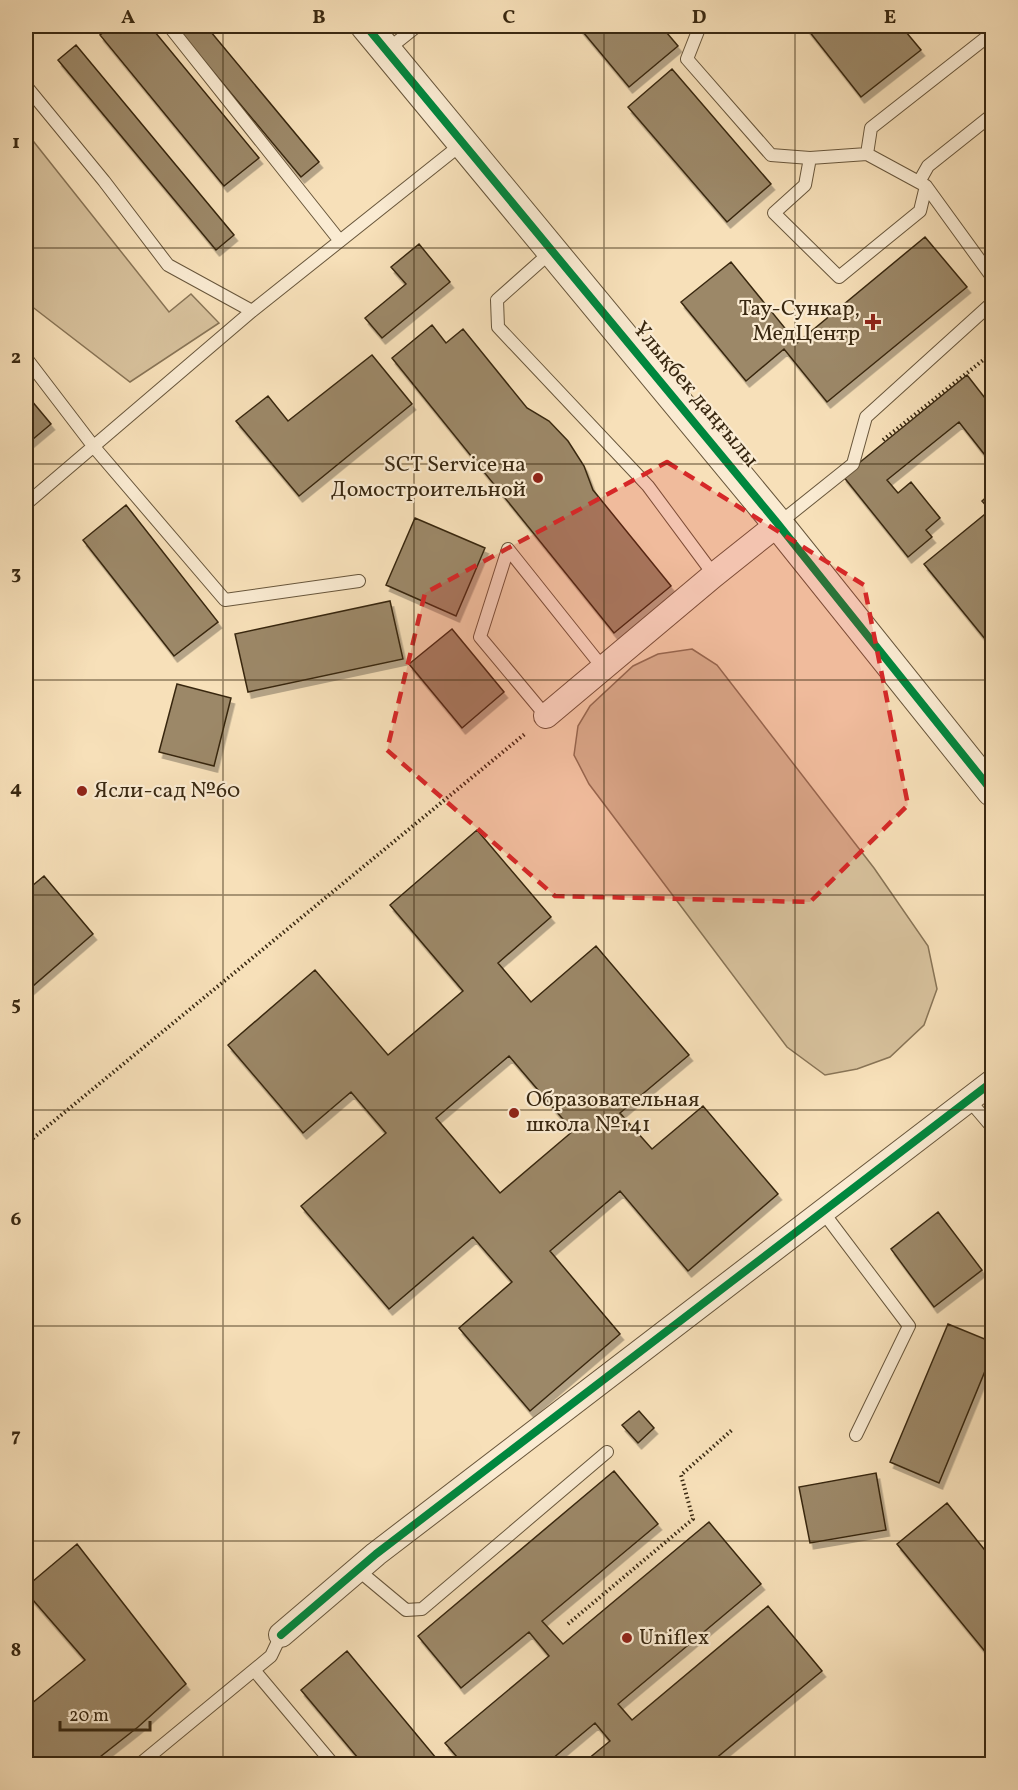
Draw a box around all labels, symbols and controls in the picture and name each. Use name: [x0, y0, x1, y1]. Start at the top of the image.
text: A: [121, 4, 135, 32]
text: B: [312, 4, 326, 32]
text: C: [503, 4, 516, 32]
text: D: [692, 4, 706, 32]
text: E: [884, 4, 896, 32]
text: 1: [12, 129, 20, 157]
place label: Тау-Сункар, МедЦентр: [739, 294, 860, 350]
marker: Тау-Сункар, МедЦентр: [864, 313, 882, 331]
street label: Ұлықбек даңғылы: [625, 315, 765, 475]
text: 2: [11, 344, 21, 372]
place label: SCT Service на Домостроительной: [331, 450, 526, 506]
marker: SCT Service на Домостроительной: [531, 471, 545, 485]
text: 3: [11, 560, 21, 588]
text: 4: [10, 775, 22, 803]
place label: Ясли-сад №60: [94, 776, 240, 807]
marker: Ясли-сад №60: [75, 784, 89, 798]
text: 5: [11, 991, 21, 1019]
place label: Образовательная школа №141: [526, 1085, 700, 1141]
marker: Образовательная школа №141: [507, 1106, 521, 1120]
text: 6: [11, 1206, 22, 1234]
text: 7: [11, 1422, 21, 1450]
place label: Uniflex: [639, 1623, 709, 1654]
marker: Uniflex: [620, 1631, 634, 1645]
text: 8: [11, 1637, 21, 1665]
scale bar: [60, 1694, 150, 1732]
text: 20 m: [69, 1704, 109, 1729]

